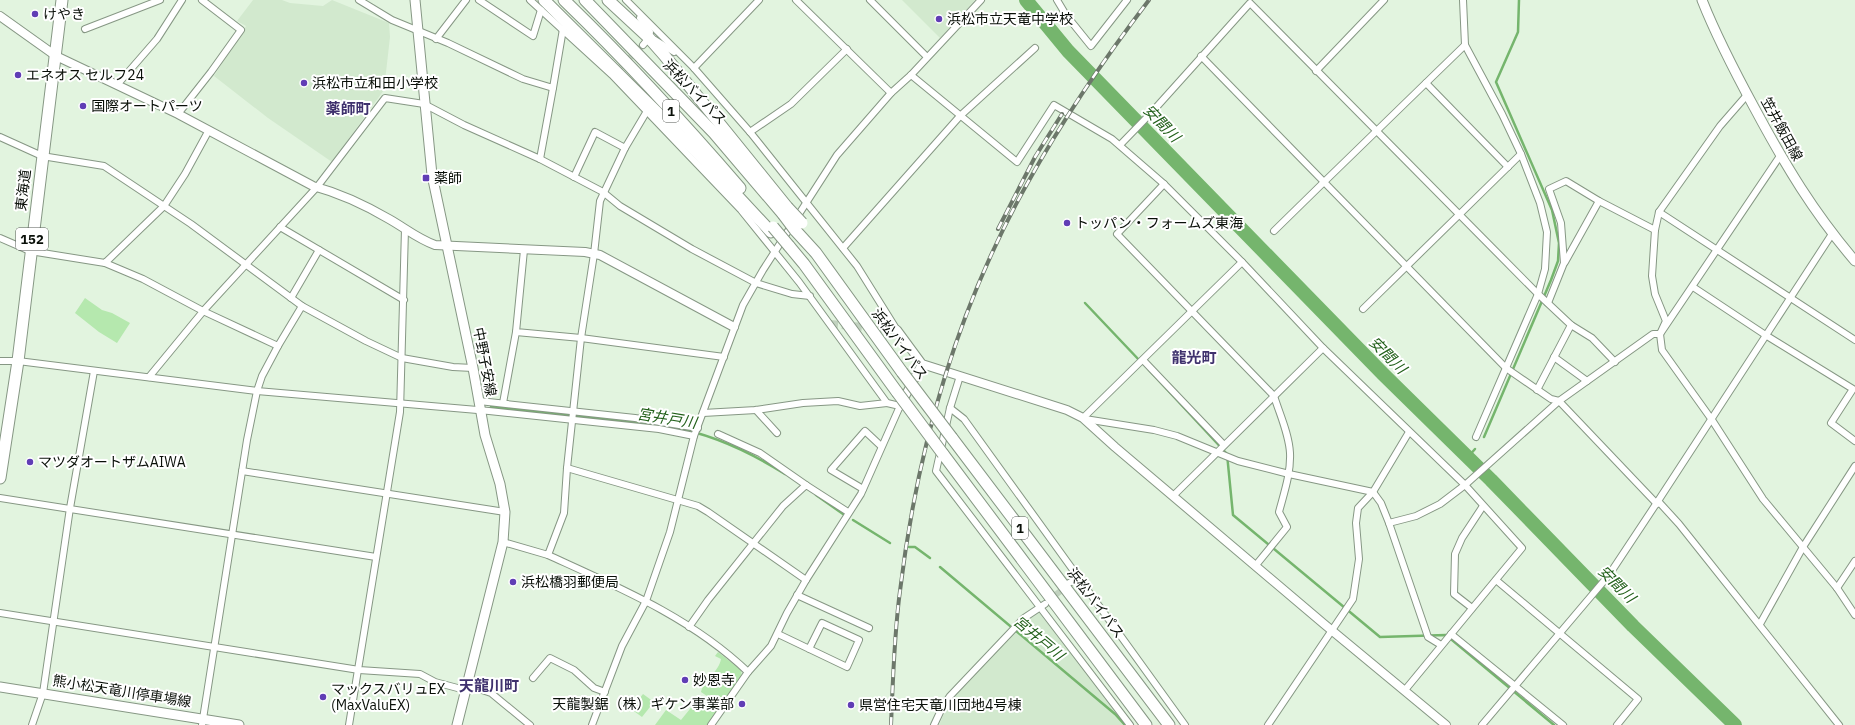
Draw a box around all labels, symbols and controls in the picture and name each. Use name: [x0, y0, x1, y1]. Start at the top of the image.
place label: けやき: [43, 5, 85, 23]
marker: けやき: [30, 9, 40, 19]
place label: 浜松市立天竜中学校: [947, 10, 1073, 28]
marker: 浜松市立天竜中学校: [934, 14, 944, 24]
street label: 浜松バイパス: [659, 56, 731, 128]
place label: エネオス セルフ24: [26, 66, 144, 84]
marker: エネオス セルフ24: [13, 70, 23, 80]
place label: 浜松市立和田小学校: [312, 74, 438, 92]
marker: 浜松市立和田小学校: [299, 78, 309, 88]
street label: 笠井飯田線: [1757, 94, 1807, 164]
place label: 国際オートパーツ: [91, 97, 203, 115]
district label: 薬師町: [325, 99, 371, 118]
road number: 1: [663, 100, 679, 122]
water label: 安間川: [1140, 100, 1186, 147]
marker: 国際オートパーツ: [78, 101, 88, 111]
street label: 東海道: [12, 168, 34, 212]
place label: 薬師: [434, 169, 462, 187]
marker: 薬師: [421, 173, 431, 183]
place label: トッパン・フォームズ東海: [1075, 214, 1243, 232]
marker: トッパン・フォームズ東海: [1062, 218, 1072, 228]
road number: 152: [16, 228, 48, 250]
street label: 浜松バイパス: [868, 305, 932, 383]
street label: 中野子安線: [469, 326, 501, 398]
water label: 安間川: [1365, 332, 1412, 379]
district label: 龍光町: [1171, 348, 1217, 367]
water label: 宮井戸川: [636, 404, 700, 432]
place label: マツダオートザムAIWA: [38, 453, 186, 471]
marker: マツダオートザムAIWA: [25, 457, 35, 467]
road number: 1: [1012, 517, 1028, 539]
water label: 安間川: [1594, 561, 1641, 608]
street label: 浜松バイパス: [1064, 564, 1128, 642]
place label: 浜松橋羽郵便局: [521, 573, 619, 591]
marker: 浜松橋羽郵便局: [508, 577, 518, 587]
water label: 宮井戸川: [1010, 611, 1070, 666]
street label: 熊小松天竜川停車場線: [51, 671, 193, 711]
place label: 妙恩寺: [693, 671, 735, 689]
marker: 妙恩寺: [680, 675, 690, 685]
district label: 天龍川町: [459, 676, 519, 695]
place label: マックスバリュEX (MaxValuEX): [331, 680, 446, 714]
marker: マックスバリュEX (MaxValuEX): [318, 692, 328, 702]
place label: 天龍製鋸（株）ギケン事業部: [552, 695, 734, 713]
place label: 県営住宅天竜川団地4号棟: [859, 696, 1021, 714]
marker: 天龍製鋸（株）ギケン事業部: [737, 699, 747, 709]
marker: 県営住宅天竜川団地4号棟: [846, 700, 856, 710]

